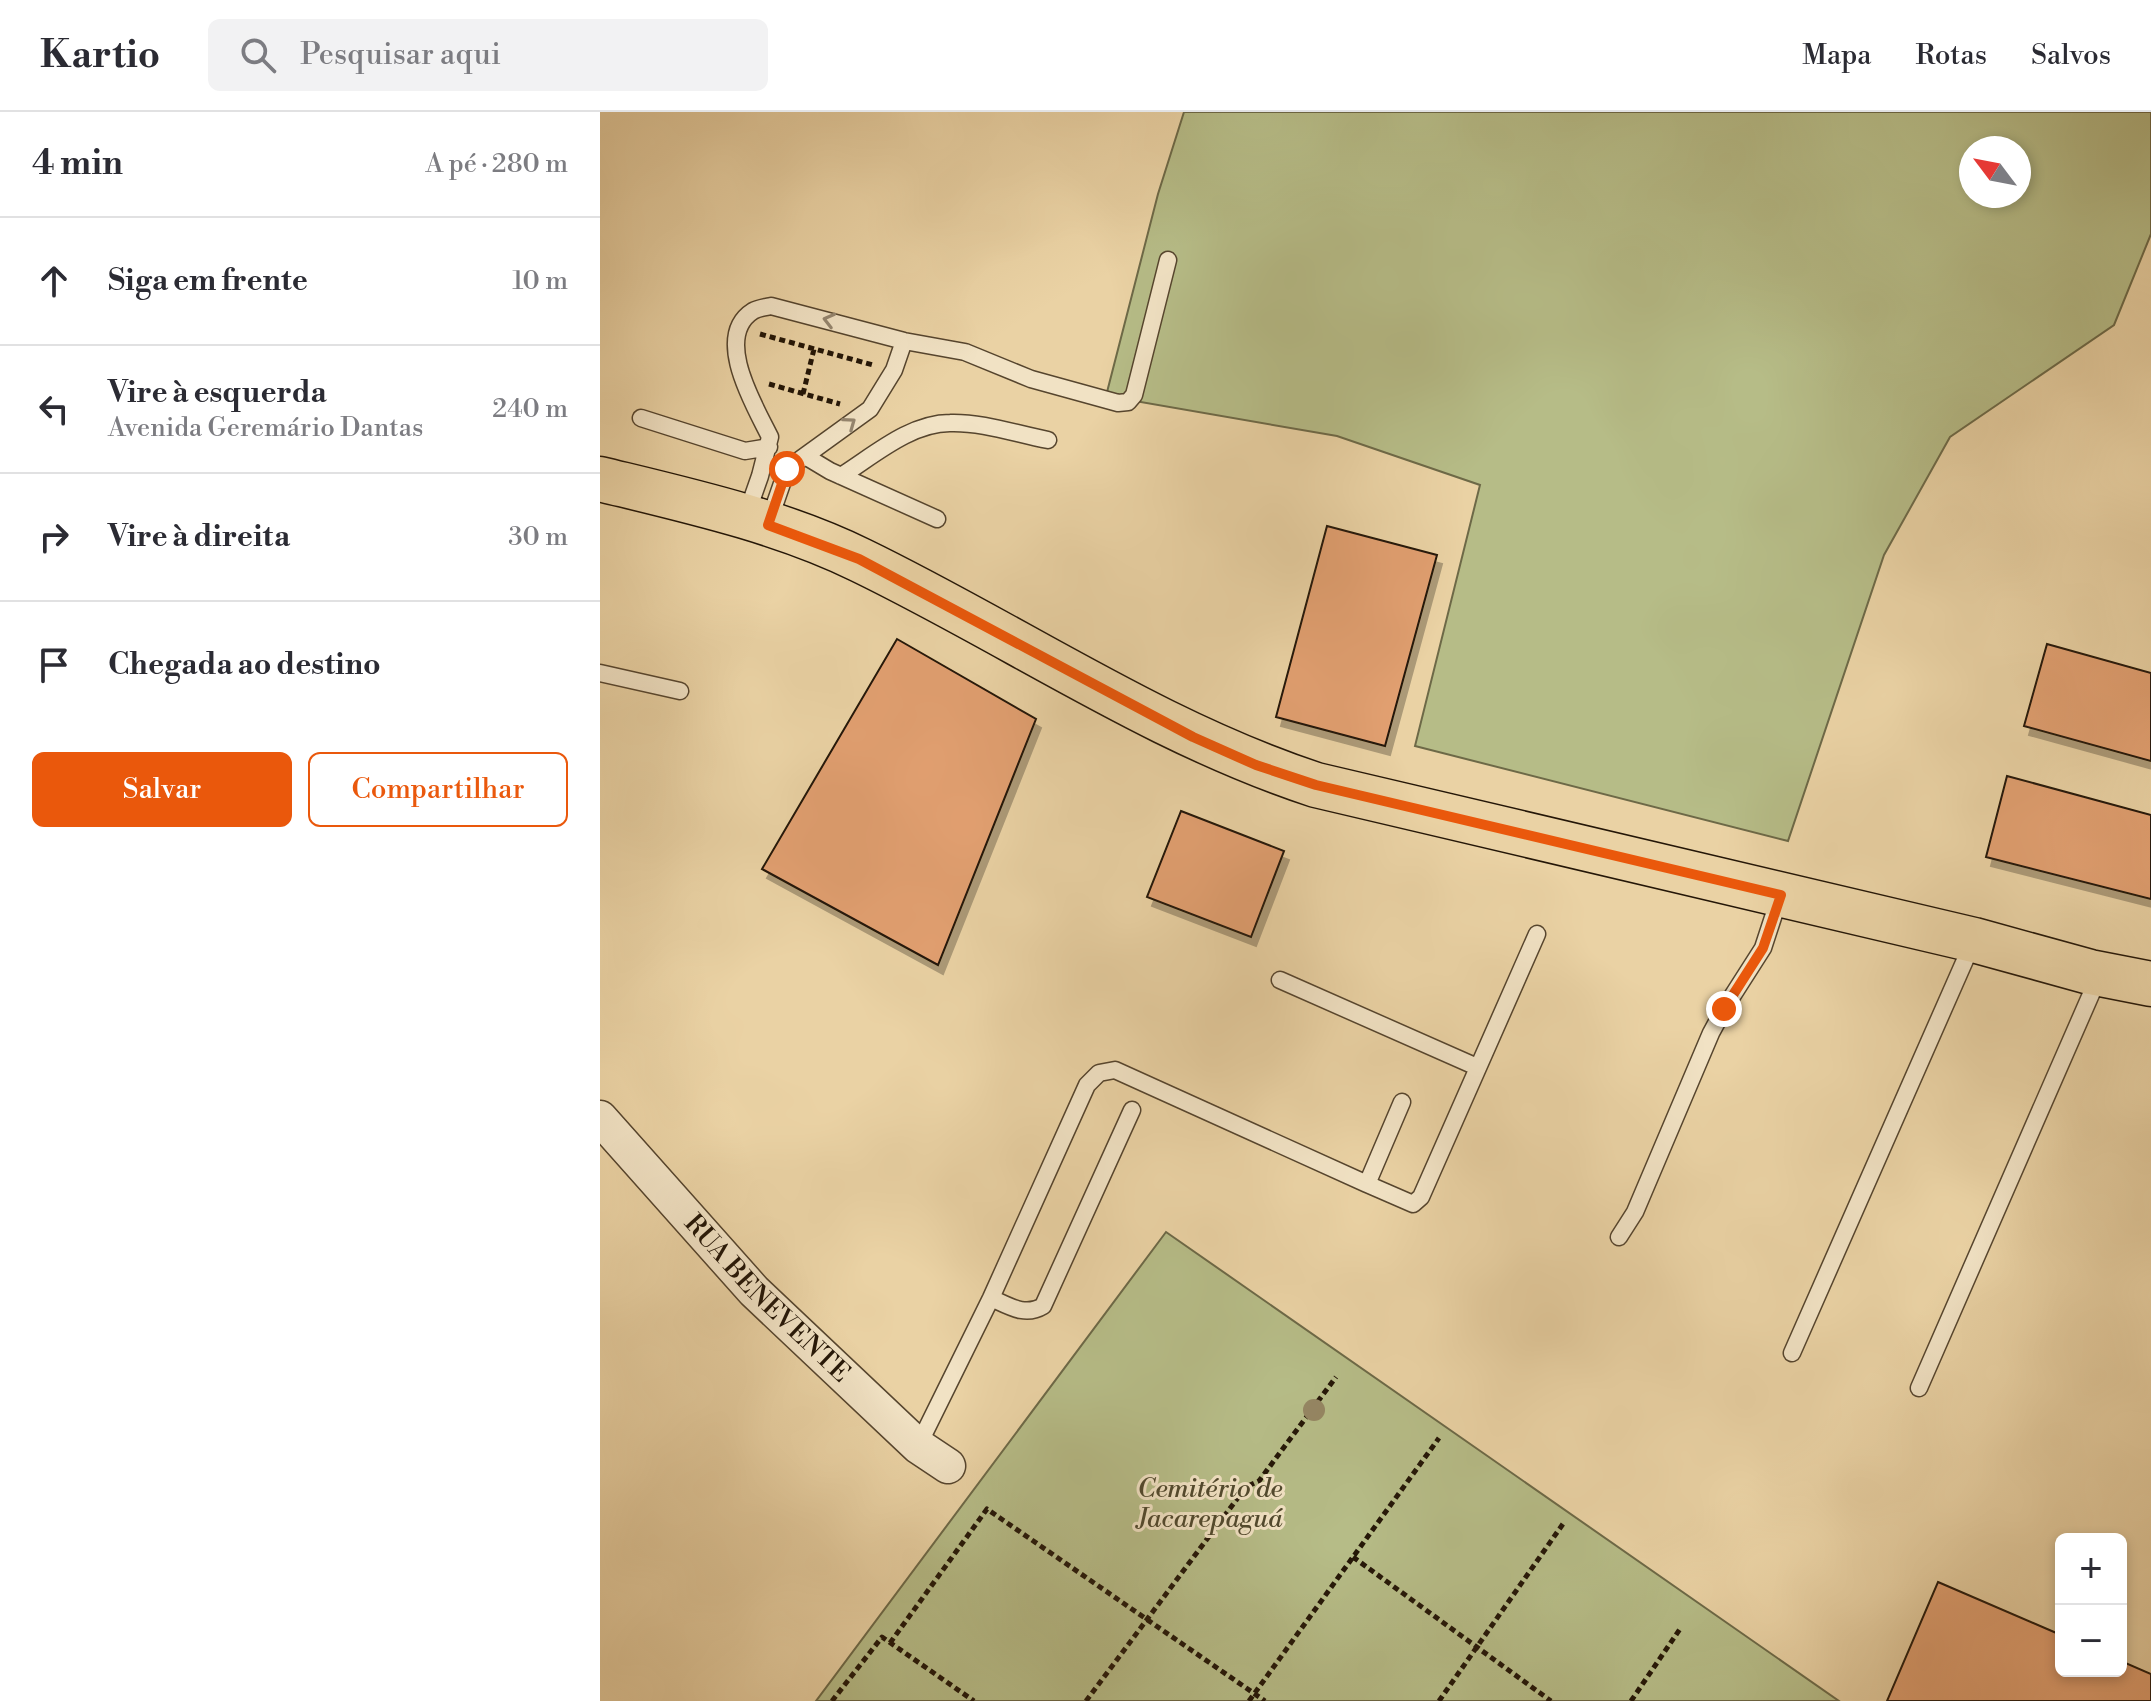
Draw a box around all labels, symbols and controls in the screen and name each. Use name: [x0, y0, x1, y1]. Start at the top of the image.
search box: [208, 19, 768, 91]
text: Kartio: [40, 32, 160, 79]
icon: search: [236, 33, 280, 77]
text: Pesquisar aqui: [300, 36, 501, 74]
text: Mapa: [1802, 38, 1872, 73]
text: Rotas: [1916, 38, 1987, 73]
text: Salvos: [2031, 38, 2111, 73]
north arrow: [1959, 136, 2031, 208]
text: 4 min: [32, 143, 123, 185]
text: A pé · 280 m: [425, 148, 568, 180]
icon: ahead: [32, 259, 76, 303]
text: Siga em frente: [108, 262, 308, 300]
text: 10 m: [512, 265, 568, 297]
one-way arrow: [822, 313, 836, 330]
text: Vire à esquerda: [108, 374, 327, 412]
icon: left: [32, 387, 76, 431]
text: 240 m: [492, 393, 568, 425]
text: Avenida Geremário Dantas: [108, 412, 423, 444]
one-way arrow: [842, 418, 856, 433]
route start: [769, 451, 805, 487]
icon: right: [32, 515, 76, 559]
text: Vire à direita: [108, 518, 290, 556]
text: 30 m: [508, 521, 568, 553]
icon: arrive: [32, 643, 76, 687]
text: Chegada ao destino: [108, 646, 381, 684]
button: Salvar: [32, 752, 292, 827]
button: Compartilhar: [308, 752, 568, 827]
route end: [1706, 991, 1742, 1027]
street label: RUA BENEVENTE: [677, 1208, 857, 1389]
park label: Cemitério de Jacarepaguá: [1135, 1473, 1283, 1535]
map controls: [2055, 1533, 2127, 1677]
button: +: [2055, 1533, 2127, 1605]
button: −: [2055, 1605, 2127, 1677]

